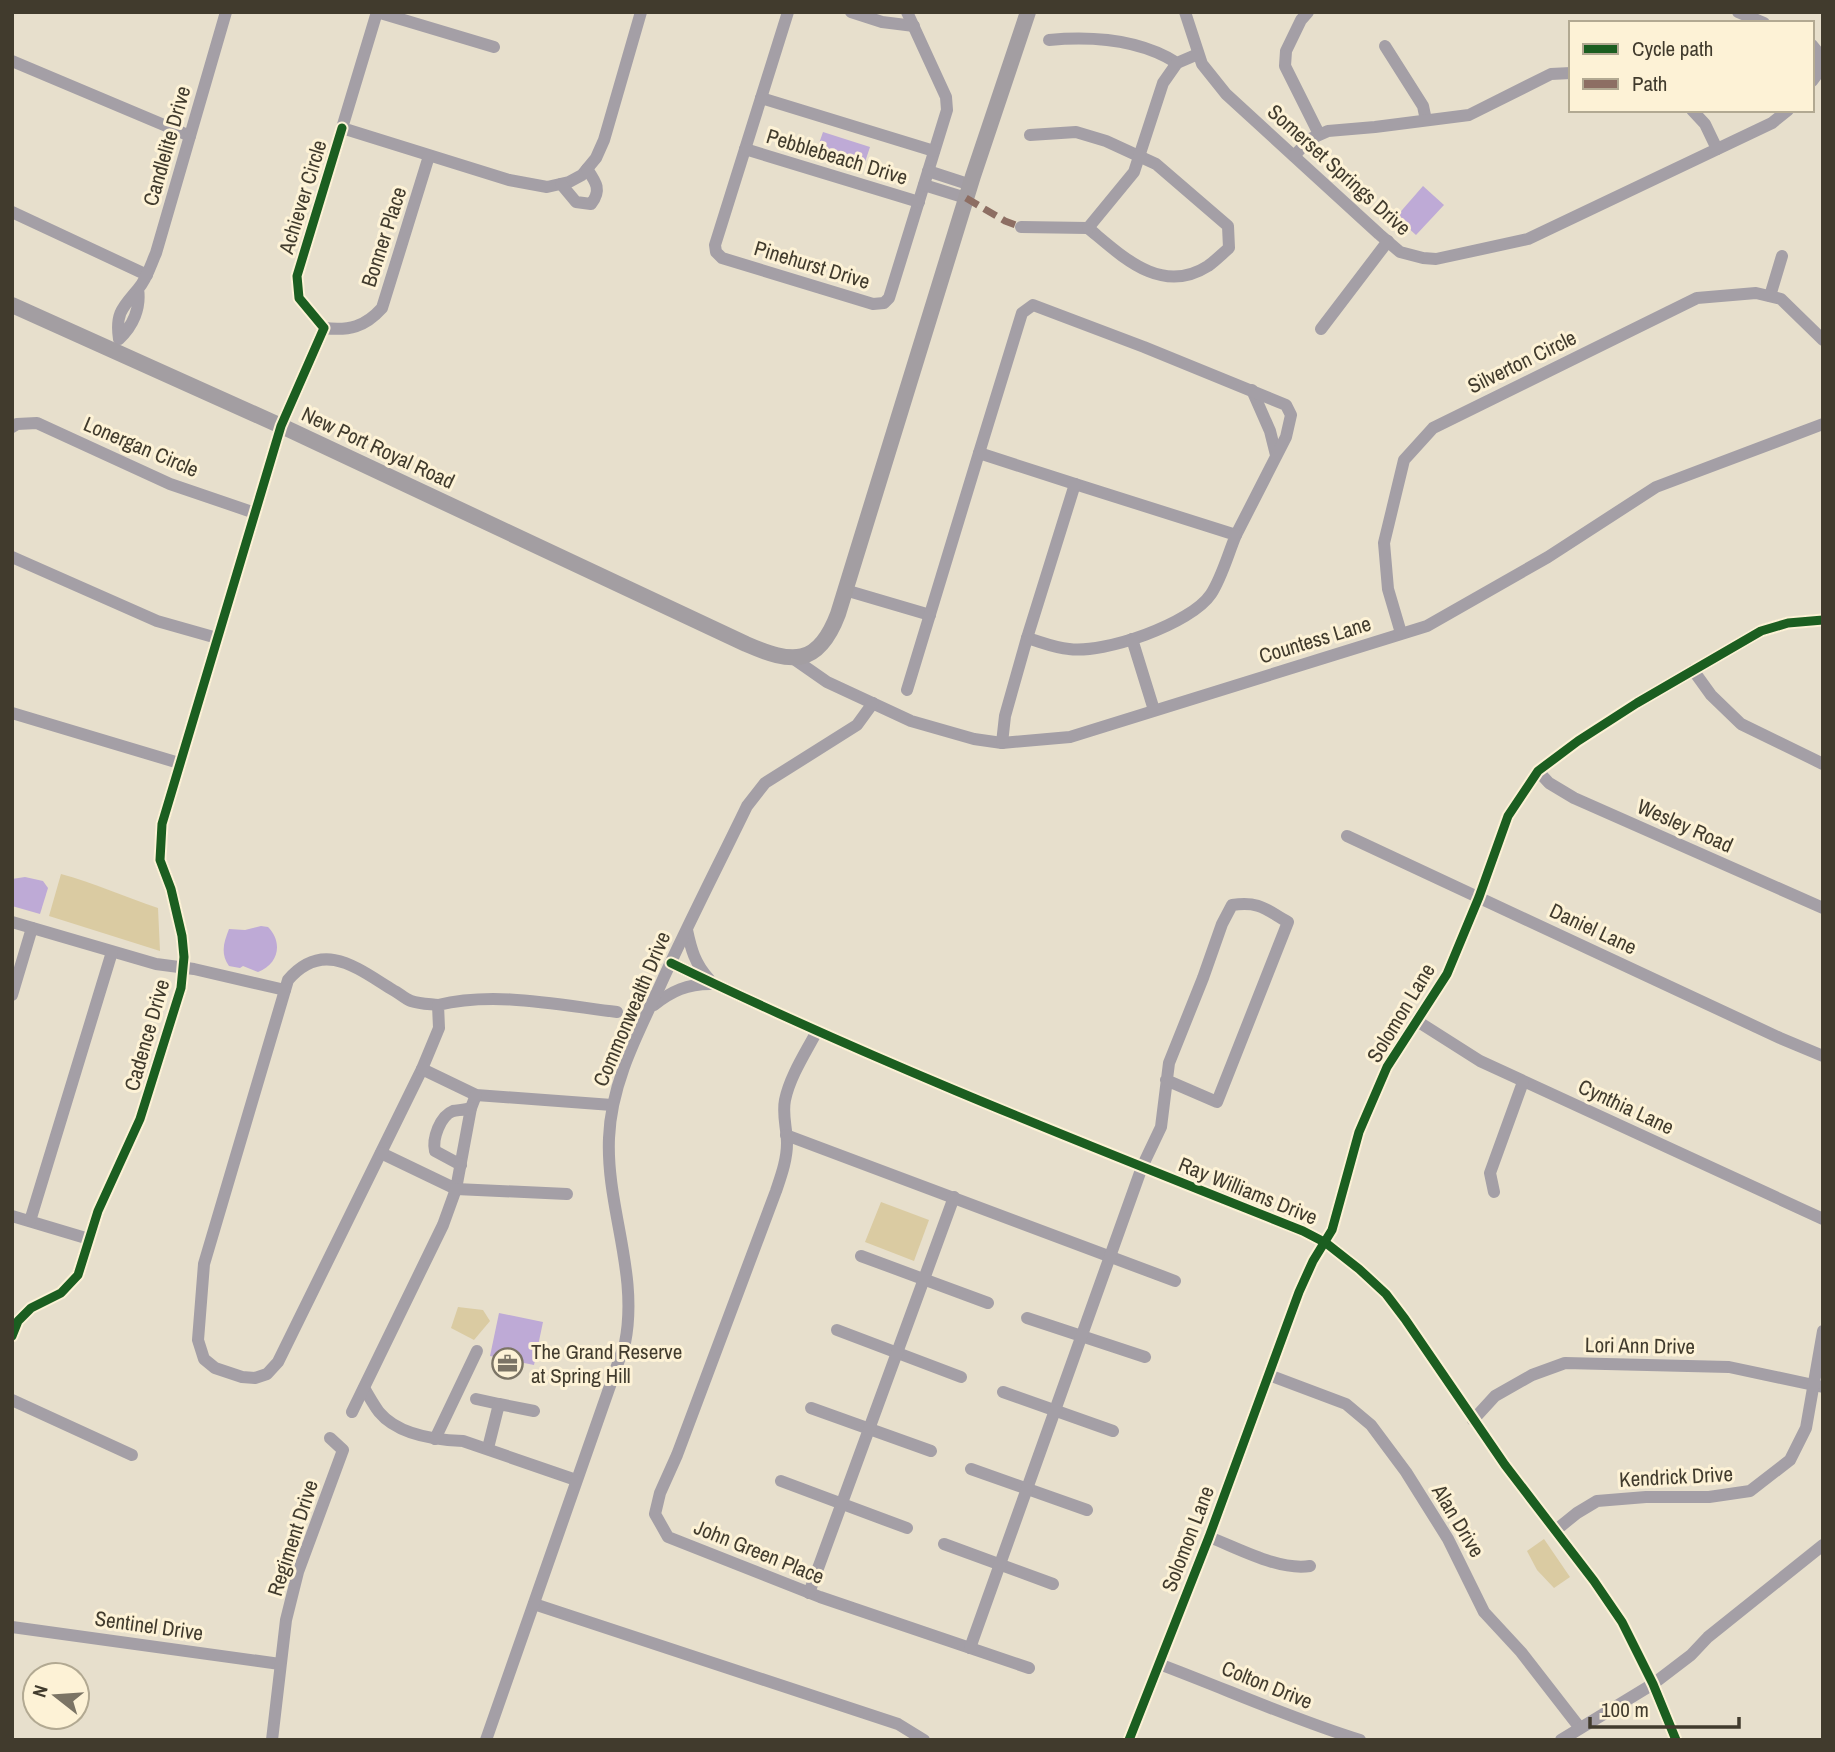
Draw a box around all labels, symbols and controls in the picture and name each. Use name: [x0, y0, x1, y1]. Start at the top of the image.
legend: [1569, 21, 1814, 112]
text: Cycle path: [1632, 34, 1713, 63]
text: Path: [1632, 69, 1667, 98]
street label: Candlelite Drive: [136, 83, 197, 209]
street label: Somerset Springs Drive: [1261, 97, 1417, 242]
street label: Pebblebeach Drive: [763, 121, 911, 192]
street label: Achiever Circle: [271, 136, 334, 258]
street label: Bonner Place: [354, 183, 413, 290]
street label: Pinehurst Drive: [751, 233, 874, 296]
street label: Silverton Circle: [1463, 323, 1581, 400]
street label: New Port Royal Road: [297, 399, 459, 496]
street label: Lonergan Circle: [79, 409, 203, 484]
street label: Countess Lane: [1255, 609, 1374, 670]
street label: Wesley Road: [1633, 792, 1738, 860]
street label: Daniel Lane: [1545, 896, 1641, 961]
street label: Commonwealth Drive: [586, 927, 677, 1091]
street label: Solomon Lane: [1360, 958, 1442, 1068]
street label: Cadence Drive: [117, 976, 176, 1094]
street label: Cynthia Lane: [1574, 1072, 1679, 1141]
street label: Ray Williams Drive: [1174, 1149, 1322, 1232]
street label: Lori Ann Drive: [1585, 1330, 1695, 1361]
place label: The Grand Reserve at Spring Hill: [531, 1337, 682, 1390]
office icon: The Grand Reserve at Spring Hill: [491, 1347, 525, 1381]
street label: Kendrick Drive: [1618, 1459, 1734, 1494]
street label: Regiment Drive: [260, 1476, 325, 1600]
street label: Alan Drive: [1425, 1478, 1492, 1563]
street label: Solomon Lane: [1154, 1482, 1221, 1596]
street label: John Green Place: [690, 1512, 829, 1591]
street label: Sentinel Drive: [93, 1604, 205, 1647]
street label: Colton Drive: [1217, 1653, 1317, 1716]
north arrow: [21, 1661, 91, 1731]
text: N: [26, 1682, 54, 1700]
scale bar: [1590, 1686, 1739, 1730]
text: 100 m: [1601, 1695, 1649, 1724]

